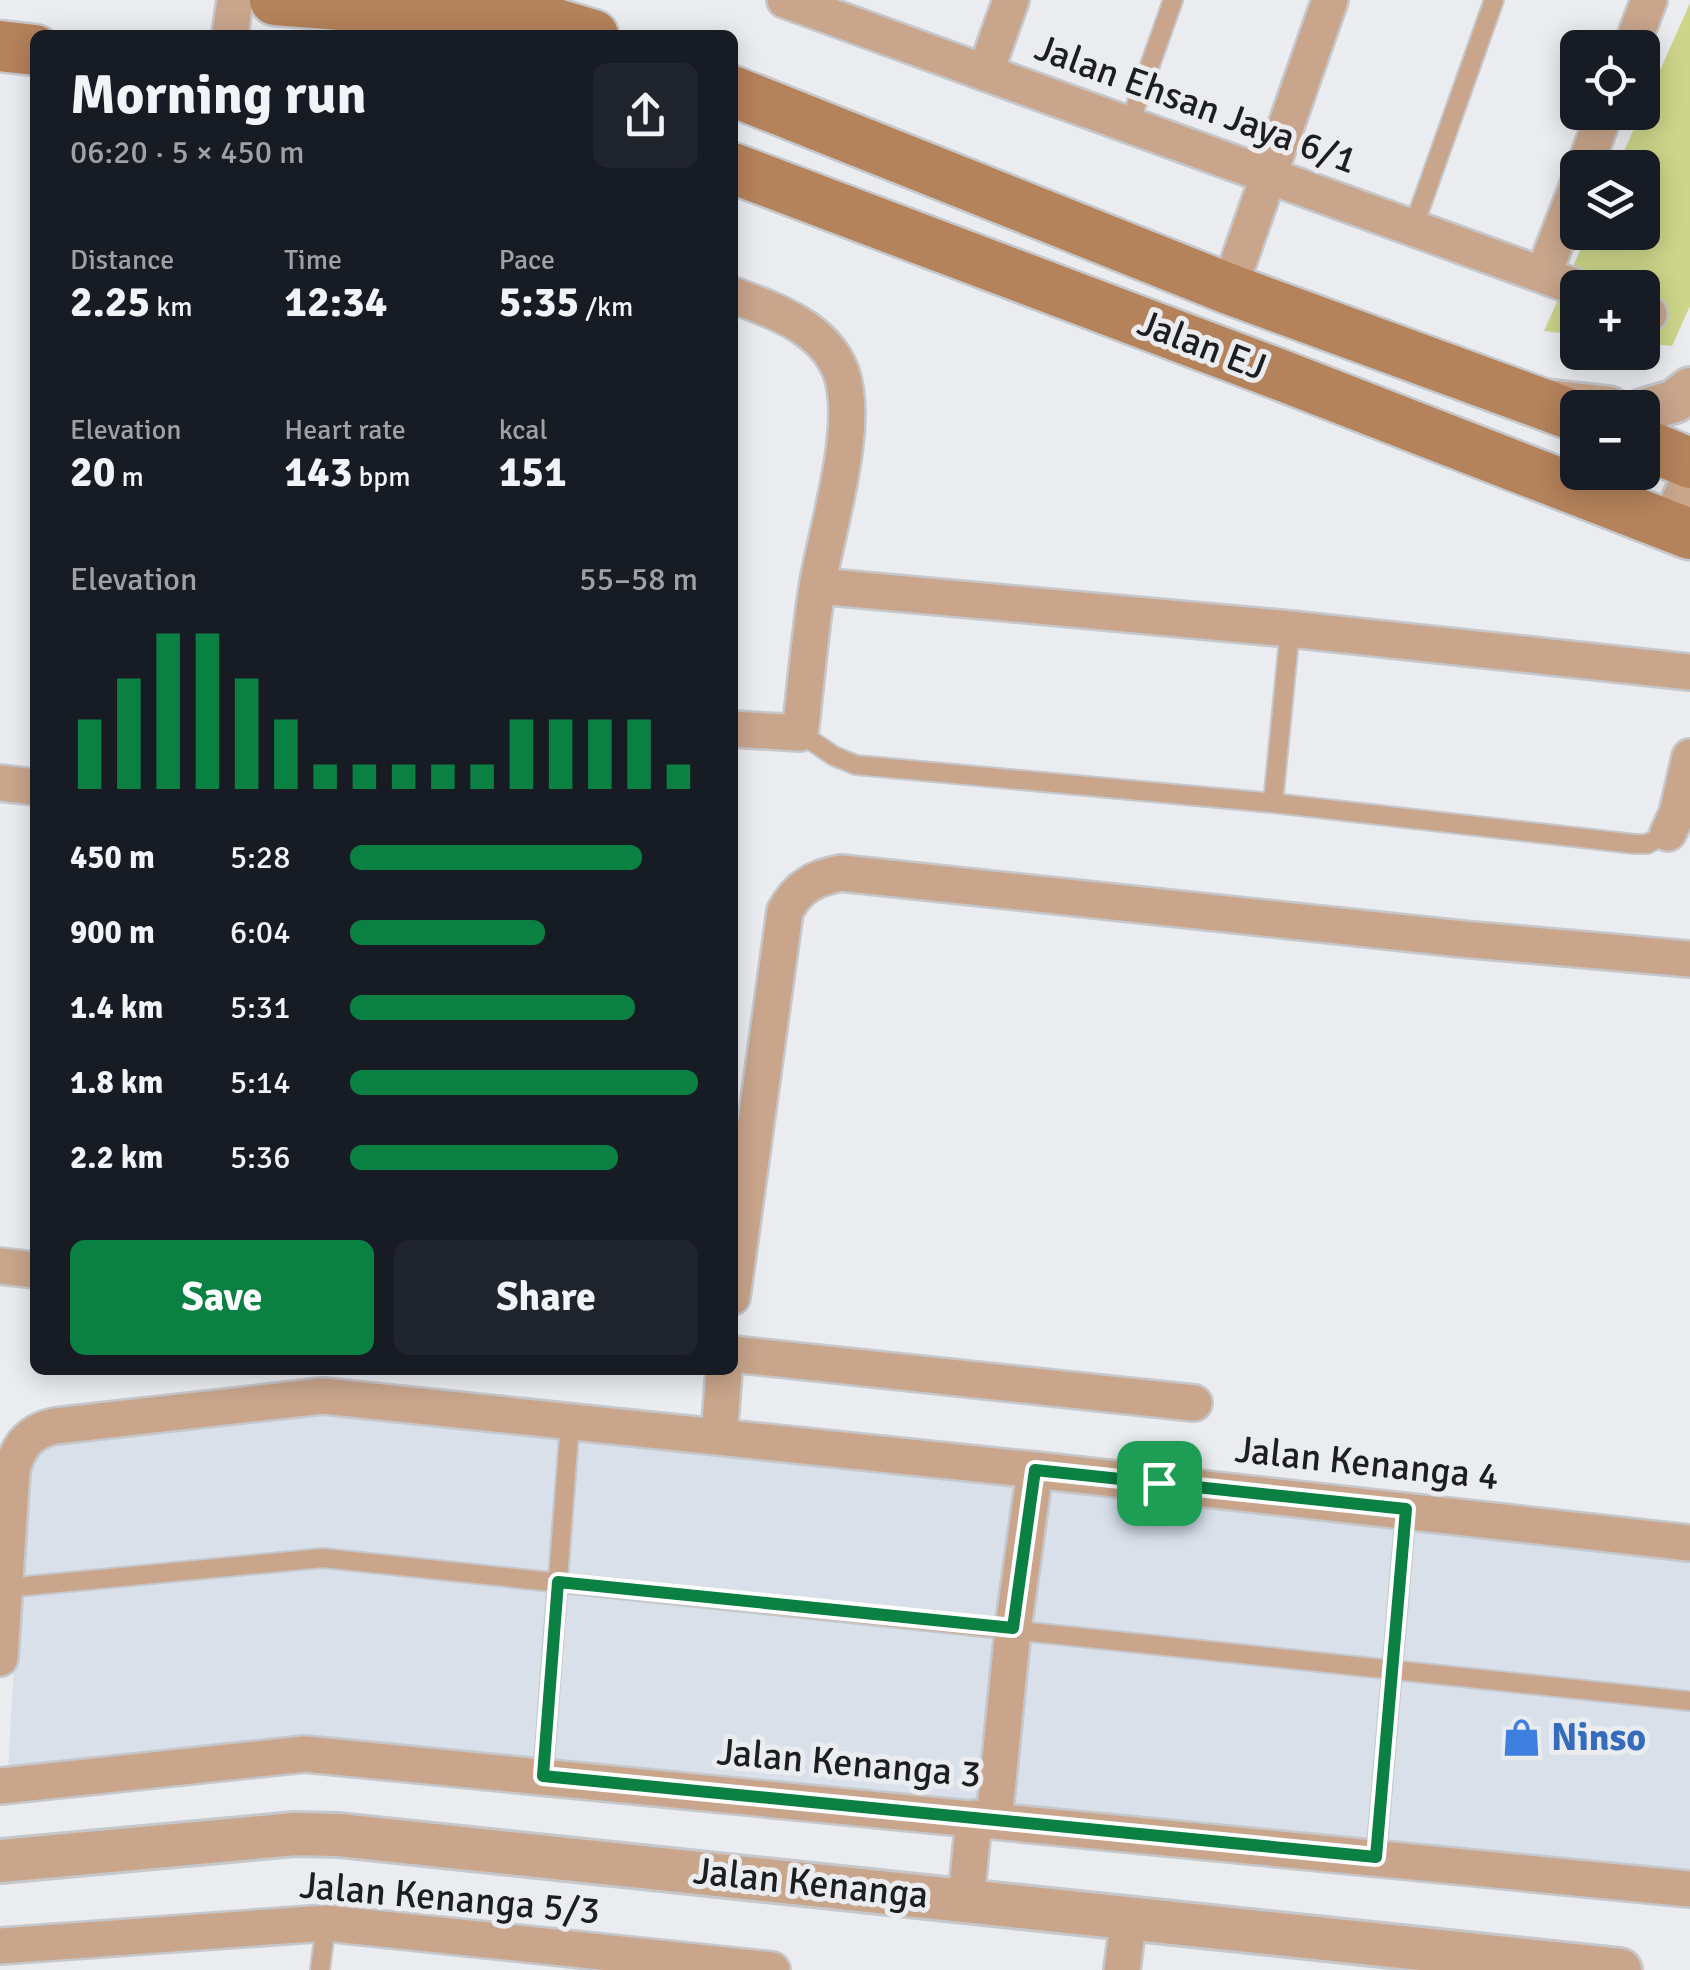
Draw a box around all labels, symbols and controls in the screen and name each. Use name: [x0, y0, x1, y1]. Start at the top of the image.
street label: Jalan Ehsan Jaya 6/1: [1029, 24, 1363, 184]
map controls: [1560, 30, 1660, 490]
button: locate: [1560, 30, 1660, 130]
text: Morning run: [70, 61, 367, 129]
button: share: [593, 63, 698, 168]
text: 06:20 · 5 × 450 m: [70, 133, 305, 172]
button: layers: [1560, 150, 1660, 250]
text: Distance: [70, 243, 174, 277]
text: Time: [284, 243, 342, 277]
text: Pace: [499, 243, 555, 277]
button: +: [1560, 270, 1660, 370]
text: 2.25: [70, 277, 150, 328]
text: 12:34: [284, 277, 387, 328]
text: 5:35: [499, 277, 579, 328]
text: km: [150, 290, 193, 324]
text: /km: [579, 290, 633, 324]
street label: Jalan EJ: [1131, 299, 1273, 391]
button: −: [1560, 390, 1660, 490]
text: Elevation: [70, 413, 182, 447]
text: Heart rate: [284, 413, 406, 447]
text: kcal: [499, 413, 548, 447]
text: 20: [70, 447, 115, 498]
text: 143: [284, 447, 352, 498]
text: 151: [499, 447, 567, 498]
text: m: [115, 460, 144, 494]
text: bpm: [352, 460, 410, 494]
text: Elevation: [70, 560, 197, 599]
text: 55–58 m: [579, 560, 698, 599]
text: 450 m: [70, 838, 155, 877]
text: 5:28: [230, 838, 290, 877]
text: 900 m: [70, 913, 155, 952]
text: 6:04: [230, 913, 290, 952]
text: 1.4 km: [70, 988, 163, 1027]
text: 5:31: [230, 988, 290, 1027]
text: 1.8 km: [70, 1063, 163, 1102]
text: 5:14: [230, 1063, 290, 1102]
text: 2.2 km: [70, 1138, 163, 1177]
text: 5:36: [230, 1138, 290, 1177]
button: Save: [70, 1240, 374, 1355]
button: Share: [394, 1240, 698, 1355]
street label: Jalan Kenanga 4: [1233, 1426, 1501, 1500]
pin: [1117, 1441, 1202, 1526]
icon: arrive: [1132, 1456, 1187, 1511]
place label: Ninso: [1551, 1714, 1646, 1761]
shop icon: Ninso: [1500, 1716, 1542, 1758]
street label: Jalan Kenanga 3: [715, 1728, 983, 1798]
street label: Jalan Kenanga: [691, 1847, 931, 1919]
street label: Jalan Kenanga 5/3: [298, 1861, 602, 1935]

